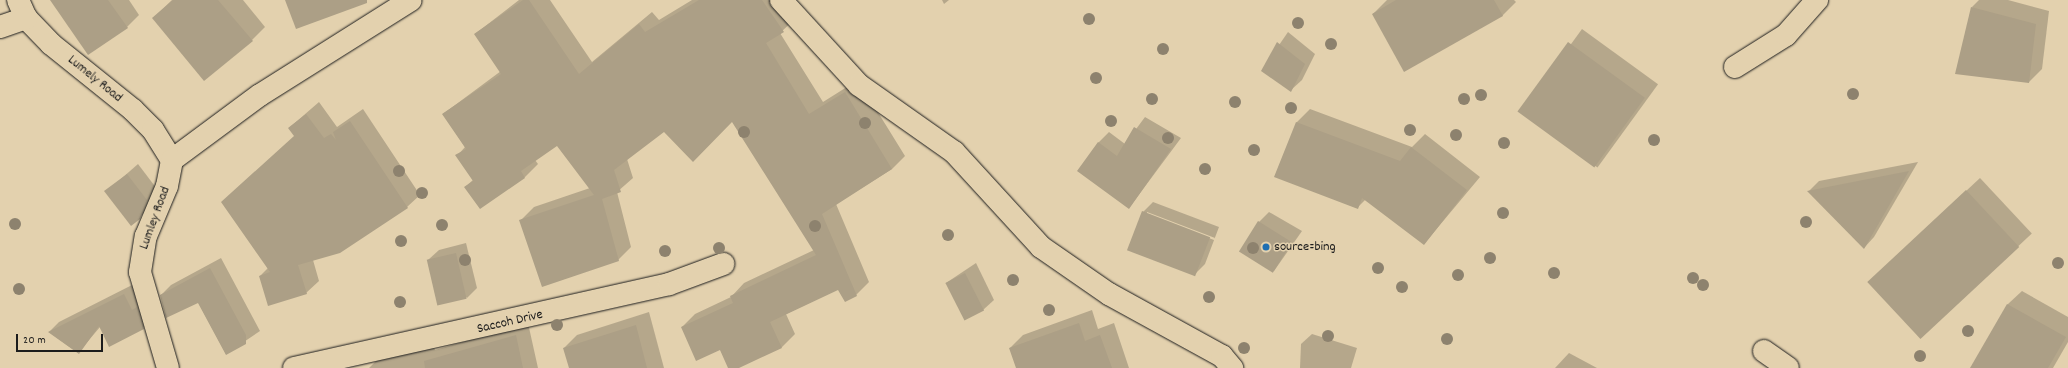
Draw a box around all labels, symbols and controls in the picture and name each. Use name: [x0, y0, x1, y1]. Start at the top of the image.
street label: Lumely Road: [64, 52, 126, 106]
street label: Lumley Road: [136, 184, 174, 252]
place label: source=bing: [1274, 239, 1336, 255]
marker: source=bing: [1261, 242, 1271, 252]
street label: Saccoh Drive: [476, 306, 544, 338]
scale bar: [18, 326, 105, 352]
text: 20 m: [23, 332, 46, 349]

